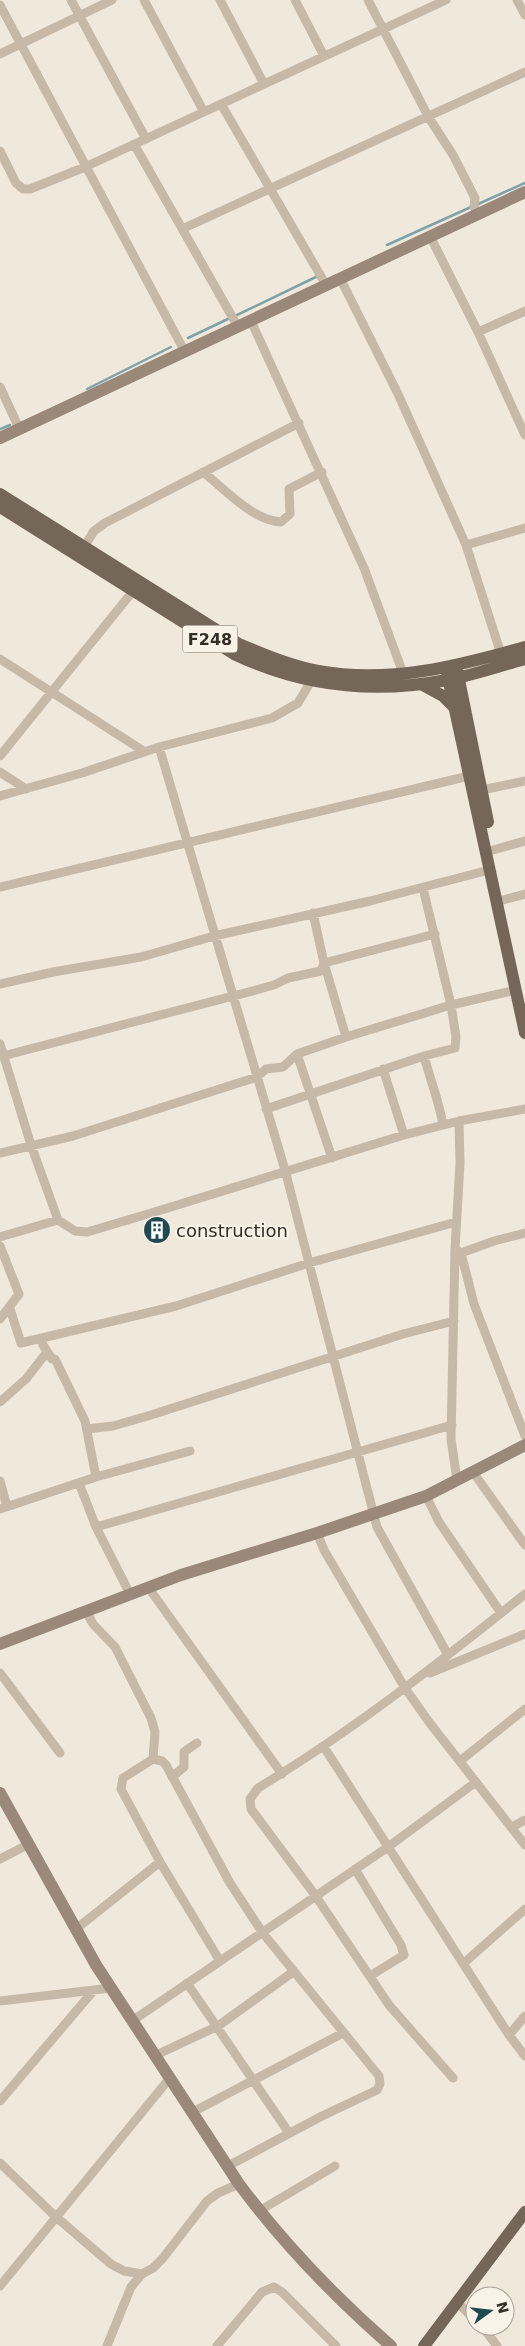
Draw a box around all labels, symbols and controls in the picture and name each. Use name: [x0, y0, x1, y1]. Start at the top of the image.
road number: F248: [182, 626, 238, 652]
building icon: construction: [142, 1215, 172, 1245]
place label: construction: [176, 1220, 288, 1241]
north arrow: [465, 2286, 515, 2336]
text: N: [493, 2300, 512, 2315]

